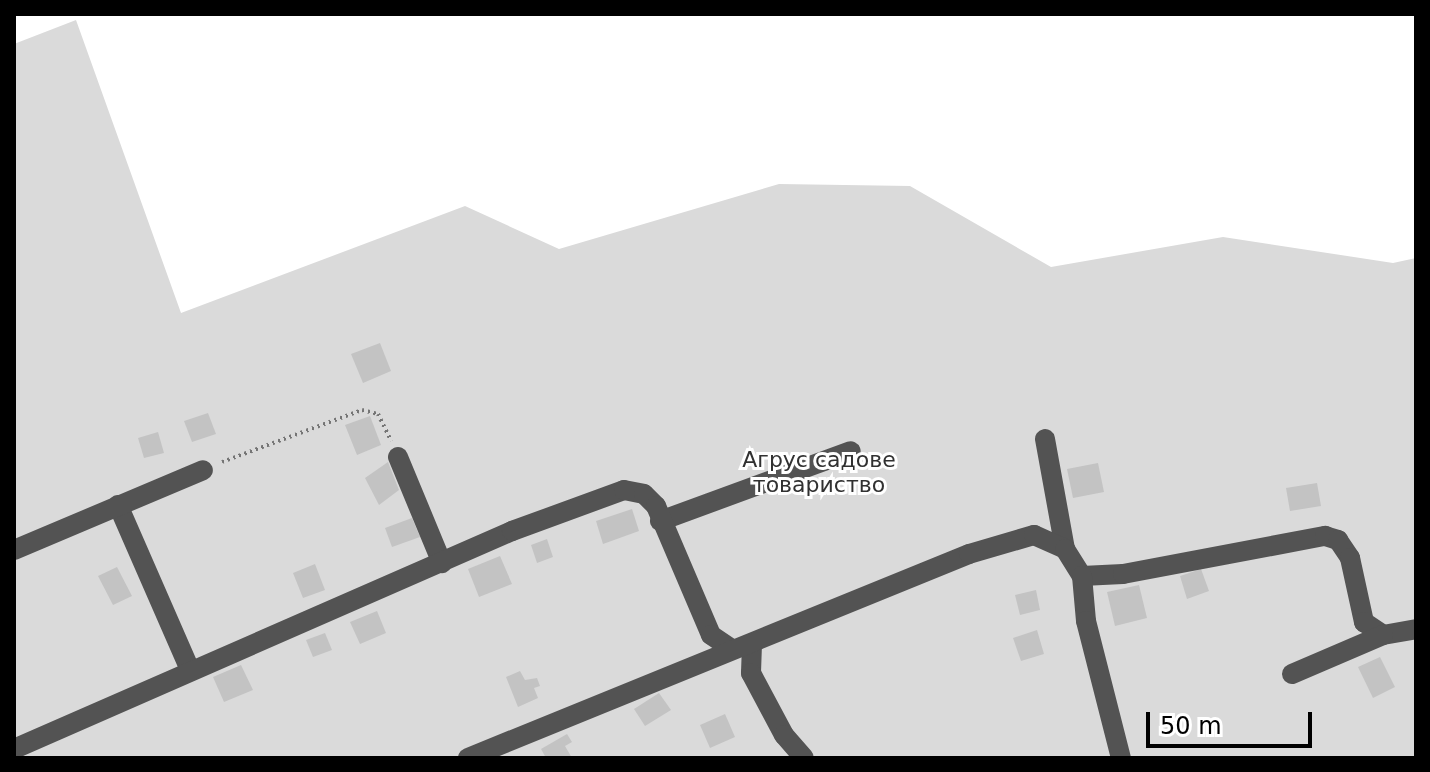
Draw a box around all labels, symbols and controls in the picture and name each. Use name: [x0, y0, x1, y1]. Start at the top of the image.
park label: Агрус садове товариство: [742, 446, 896, 498]
scale bar: [1150, 696, 1316, 746]
text: 50 m: [1160, 712, 1222, 740]

